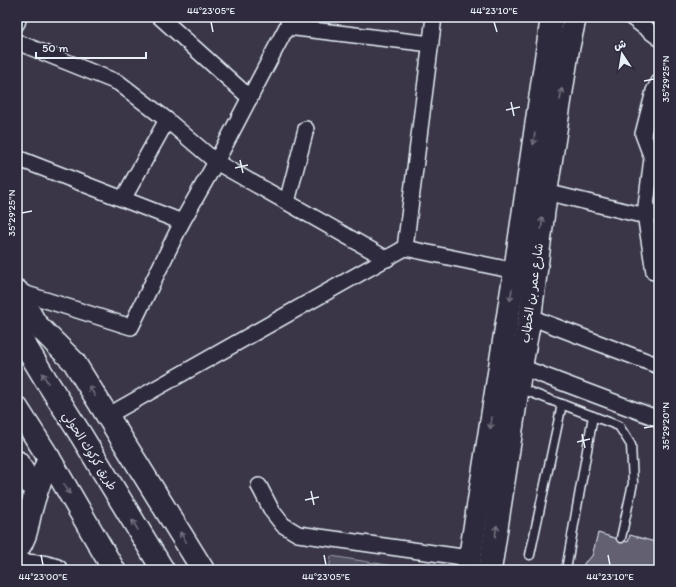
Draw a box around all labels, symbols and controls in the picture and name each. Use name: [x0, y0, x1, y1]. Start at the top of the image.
text: 44°23'05"E: [187, 4, 236, 17]
text: 44°23'10"E: [470, 4, 518, 17]
scale bar: [36, 34, 146, 60]
north arrow: [602, 34, 642, 74]
text: ش: [613, 37, 627, 52]
text: 50 m: [42, 41, 68, 55]
text: 35°29'25"N: [659, 55, 672, 102]
one-way arrow: [557, 88, 565, 101]
one-way arrow: [530, 132, 538, 145]
text: 35°29'25"N: [5, 189, 18, 236]
one-way arrow: [538, 217, 546, 230]
street label: شارع عمر بن الخطاب: [518, 242, 548, 344]
one-way arrow: [507, 288, 515, 301]
one-way arrow: [41, 373, 49, 384]
one-way arrow: [87, 385, 95, 397]
text: 35°29'20"N: [659, 402, 672, 450]
street label: طريق كركوك الحولي: [57, 409, 120, 495]
one-way arrow: [487, 417, 495, 430]
one-way arrow: [63, 483, 71, 495]
one-way arrow: [131, 519, 139, 531]
one-way arrow: [492, 525, 500, 538]
one-way arrow: [178, 531, 186, 543]
text: 44°23'00"E: [18, 570, 68, 583]
text: 44°23'05"E: [302, 570, 351, 583]
text: 44°23'10"E: [586, 570, 634, 583]

